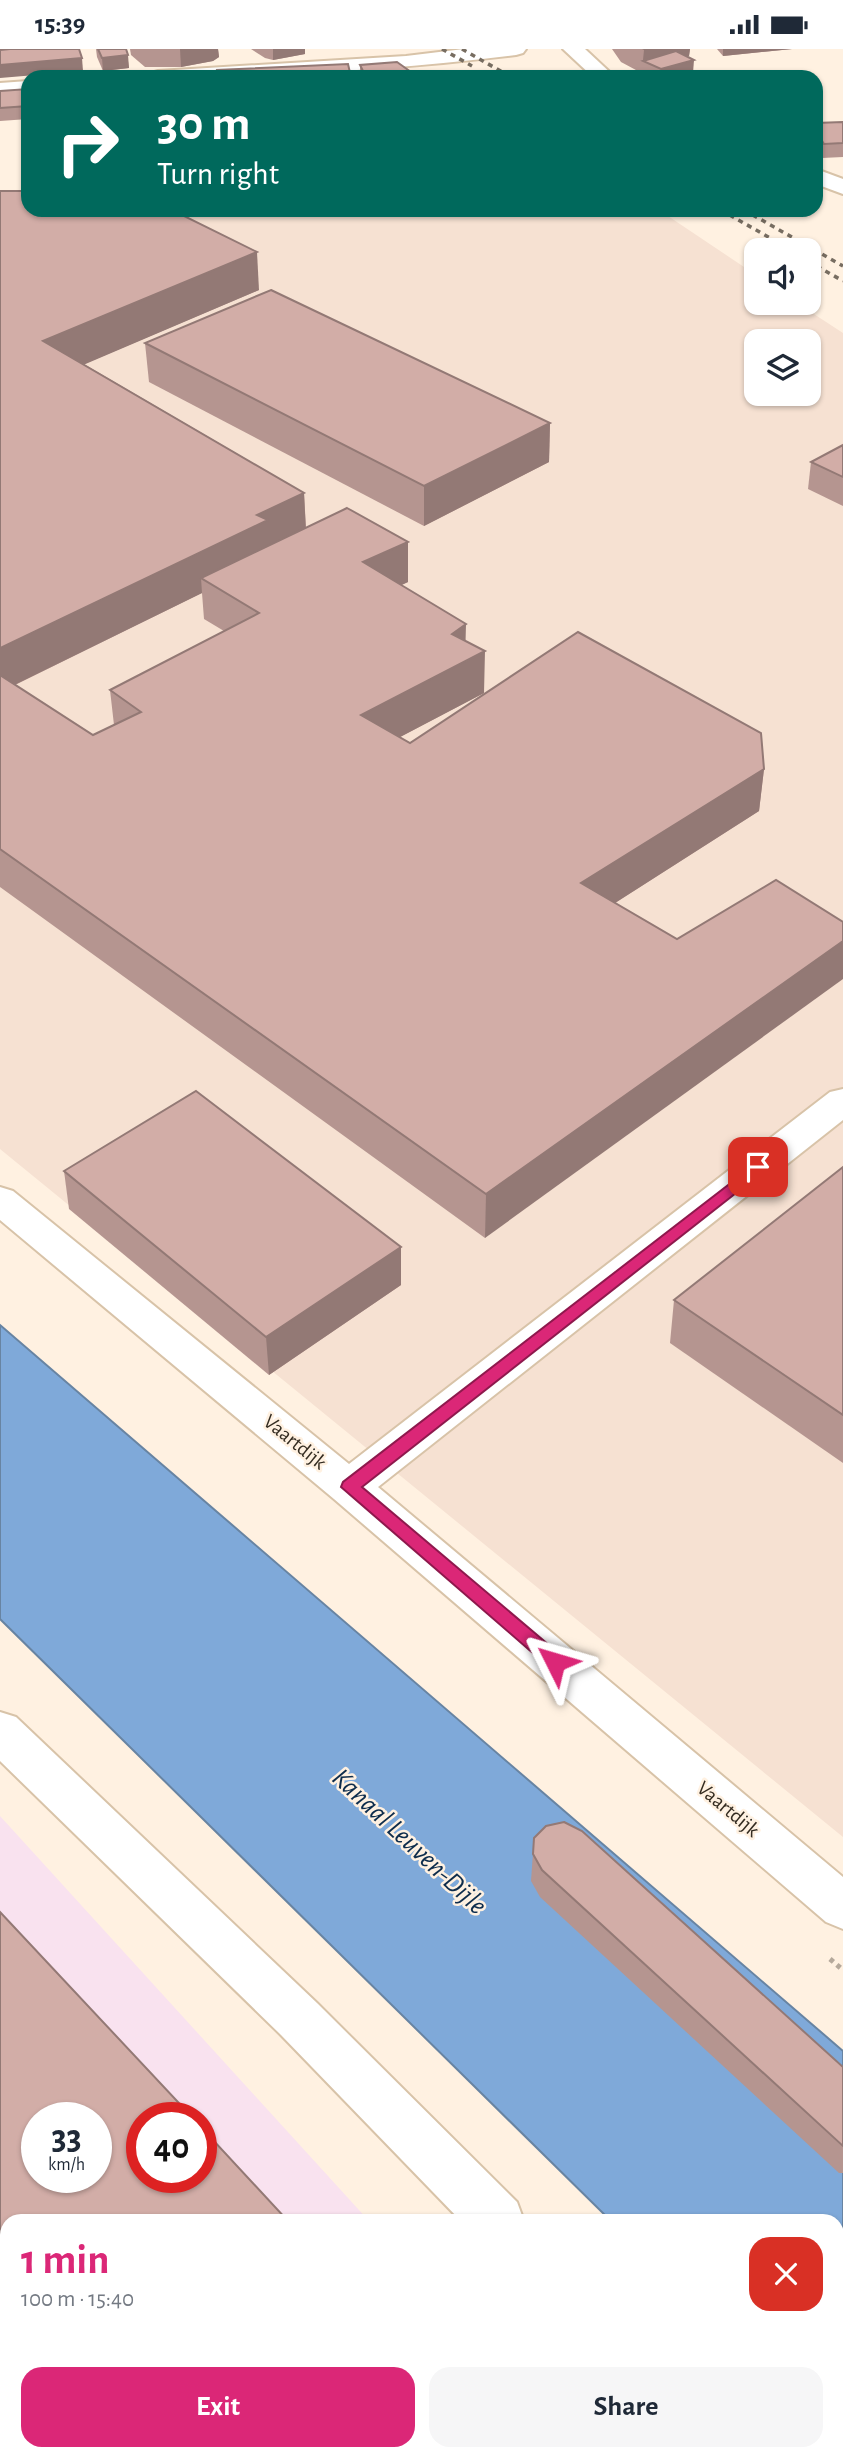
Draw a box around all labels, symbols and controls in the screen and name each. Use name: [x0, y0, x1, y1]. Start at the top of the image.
text: 15:39: [35, 11, 85, 37]
icon: right: [42, 98, 133, 189]
text: 30 m: [157, 100, 251, 149]
text: Turn right: [157, 158, 279, 190]
map controls: [744, 238, 821, 406]
button: sound: [744, 238, 821, 315]
button: layers: [744, 329, 821, 406]
pin: [728, 1137, 788, 1197]
icon: arrive: [739, 1148, 777, 1186]
street label: Vaartdijk: [260, 1410, 331, 1474]
position arrow: [518, 1625, 592, 1699]
water label: Kanaal Leuven-Dijle: [327, 1764, 491, 1920]
street label: Vaartdijk: [693, 1777, 763, 1841]
speed limit sign: 40: [126, 2102, 217, 2193]
text: 33: [51, 2121, 82, 2156]
text: km/h: [48, 2156, 85, 2174]
button: close: [749, 2237, 823, 2311]
text: 1 min: [21, 2239, 110, 2281]
text: 100 m · 15:40: [21, 2288, 134, 2311]
button: Exit: [21, 2367, 415, 2447]
button: Share: [429, 2367, 823, 2447]

